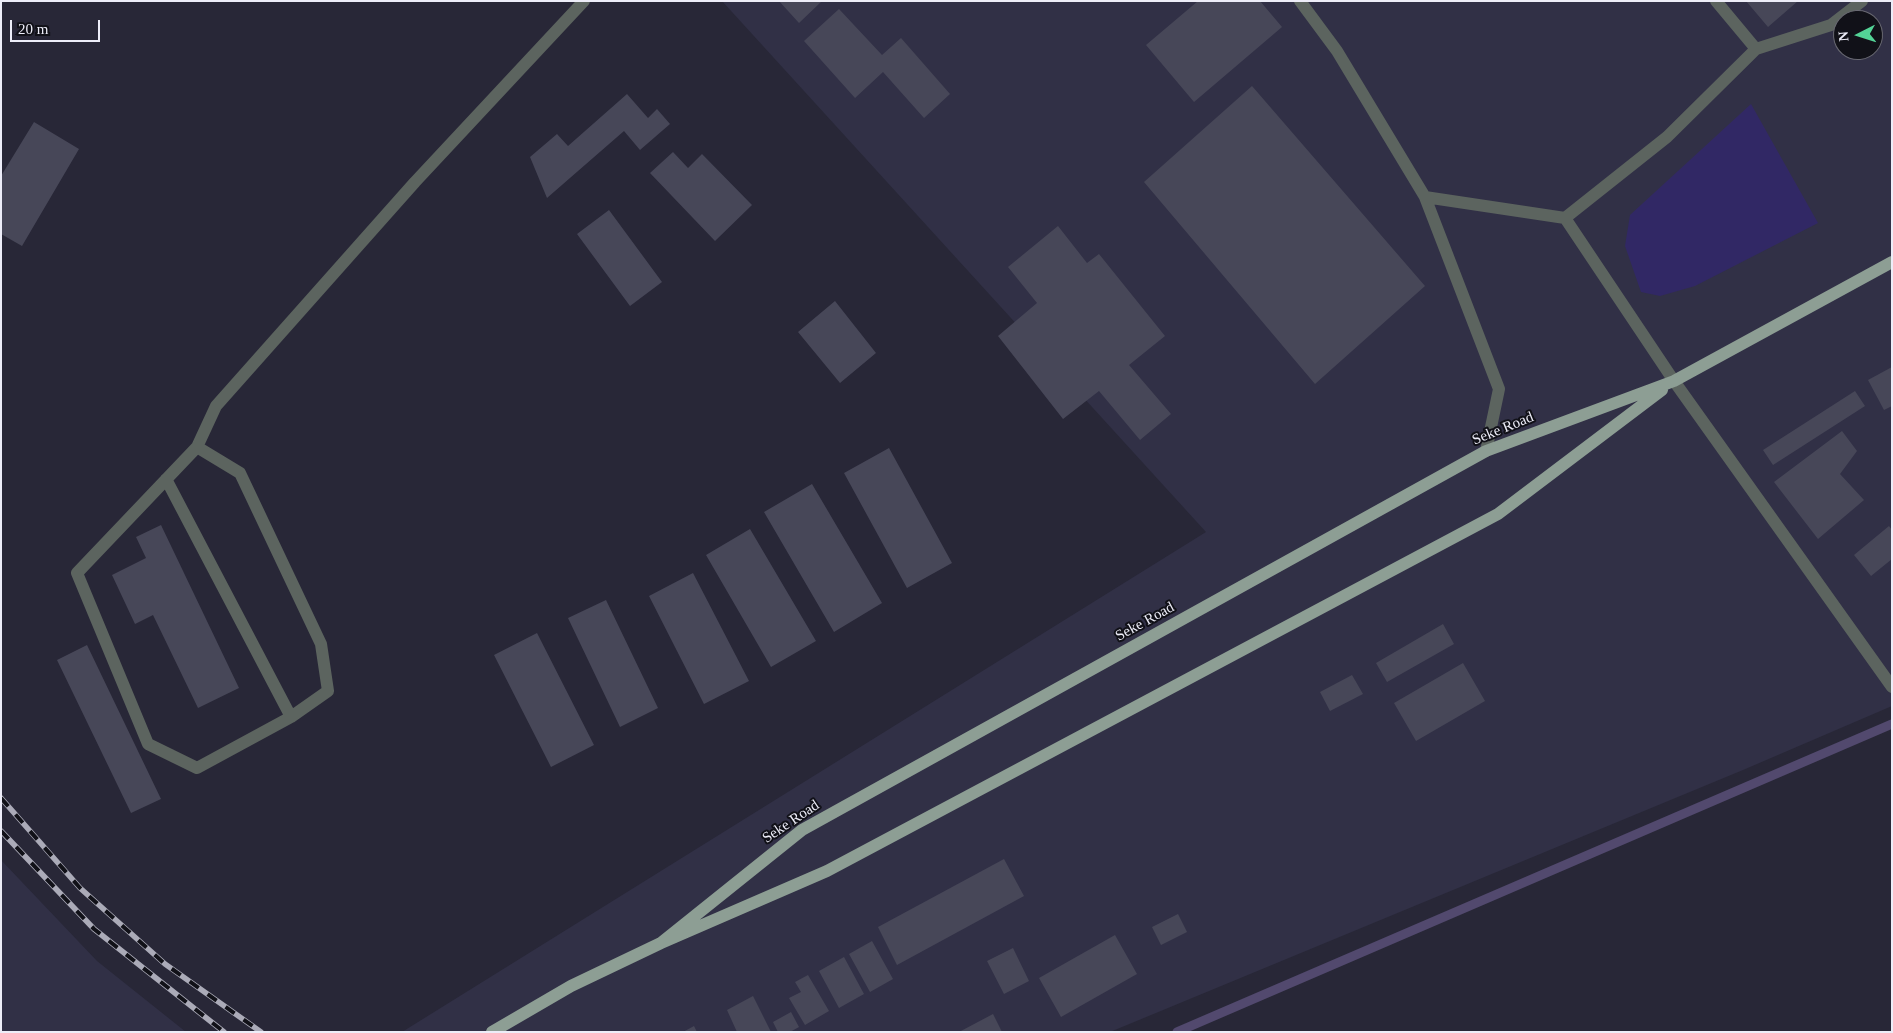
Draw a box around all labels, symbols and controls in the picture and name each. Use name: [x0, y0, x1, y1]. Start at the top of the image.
scale bar: [12, 10, 102, 42]
north arrow: [1833, 10, 1883, 60]
text: 20 m: [18, 21, 48, 37]
text: N: [1836, 31, 1851, 42]
street label: Seke Road: [1470, 409, 1536, 449]
street label: Seke Road: [1112, 598, 1178, 646]
street label: Seke Road: [759, 796, 823, 848]

